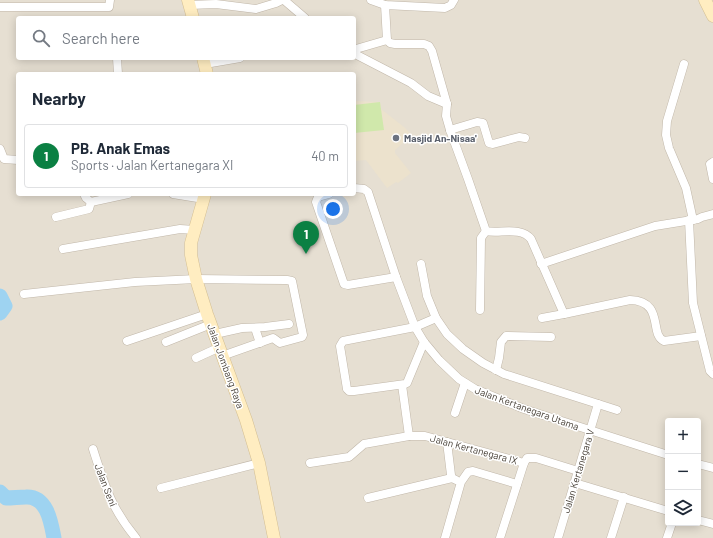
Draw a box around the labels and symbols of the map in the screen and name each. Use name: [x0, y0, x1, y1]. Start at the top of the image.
place label: Masjid An-Nisaa': [404, 132, 477, 144]
marker: Masjid An-Nisaa': [391, 133, 401, 143]
your location: [323, 199, 343, 219]
pin: 1: [293, 221, 319, 254]
street label: Jalan Jombang Raya: [205, 322, 247, 410]
street label: Jalan Kertanegara Utama: [473, 384, 581, 432]
street label: Jalan Kertanegara V: [560, 427, 597, 514]
street label: Jalan Kertanegara IX: [429, 432, 519, 466]
street label: Jalan Seni: [92, 462, 120, 508]

